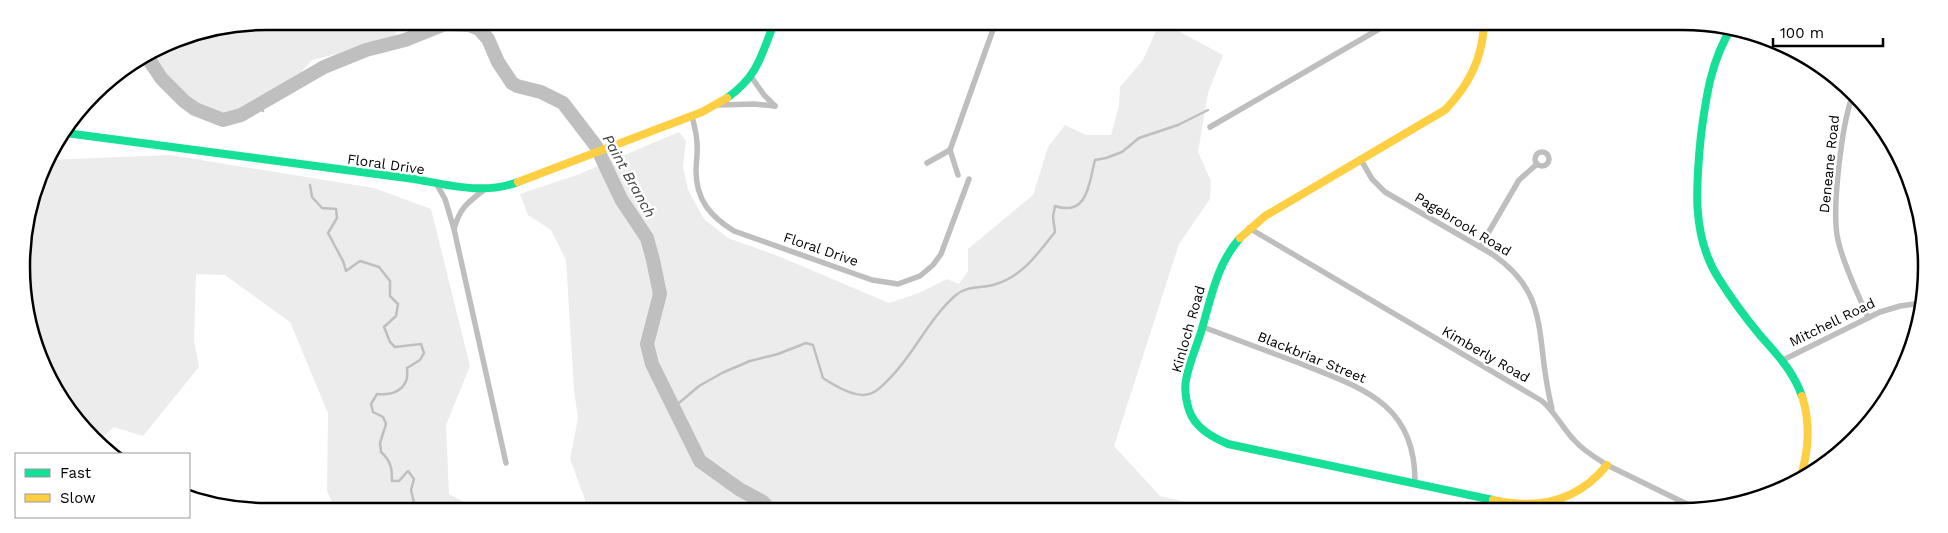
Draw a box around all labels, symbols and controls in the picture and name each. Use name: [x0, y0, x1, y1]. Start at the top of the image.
scale bar: [1773, 15, 1883, 47]
text: 100 m: [1780, 24, 1824, 42]
street label: Deneane Road: [1816, 114, 1842, 214]
water label: Paint Branch: [599, 131, 659, 221]
street label: Floral Drive: [346, 151, 426, 177]
street label: Pagebrook Road: [1412, 189, 1514, 259]
street label: Floral Drive: [781, 229, 861, 269]
street label: Kinloch Road: [1168, 284, 1208, 374]
street label: Mitchell Road: [1787, 294, 1877, 350]
street label: Kimberly Road: [1439, 322, 1533, 386]
street label: Blackbriar Street: [1255, 328, 1369, 386]
legend: [15, 453, 190, 518]
text: Fast: [60, 464, 92, 482]
text: Slow: [60, 489, 96, 507]

